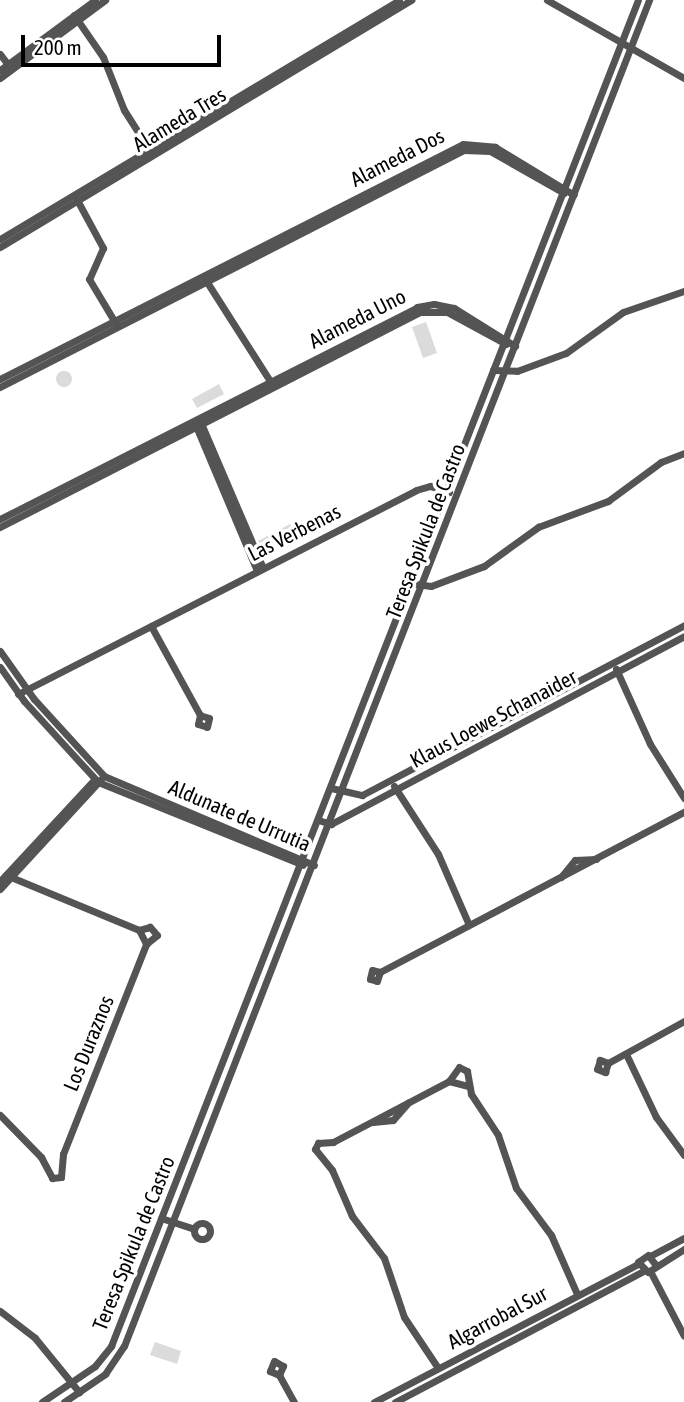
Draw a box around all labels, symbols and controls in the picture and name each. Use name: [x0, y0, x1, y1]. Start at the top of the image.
scale bar: [24, 21, 224, 65]
text: 200 m: [34, 35, 82, 59]
street label: Alameda Tres: [128, 81, 230, 157]
street label: Alameda Dos: [346, 123, 448, 191]
street label: Alameda Uno: [304, 283, 410, 353]
street label: Teresa Spikula de Castro: [380, 440, 470, 622]
street label: Las Verbenas: [244, 498, 344, 566]
street label: Klaus Loewe Schanaider: [405, 663, 581, 773]
street label: Aldunate de Urrutia: [165, 774, 315, 856]
street label: Los Duraznos: [57, 992, 119, 1094]
street label: Teresa Spikula de Castro: [87, 1152, 179, 1334]
street label: Algarrobal Sur: [443, 1280, 551, 1354]

